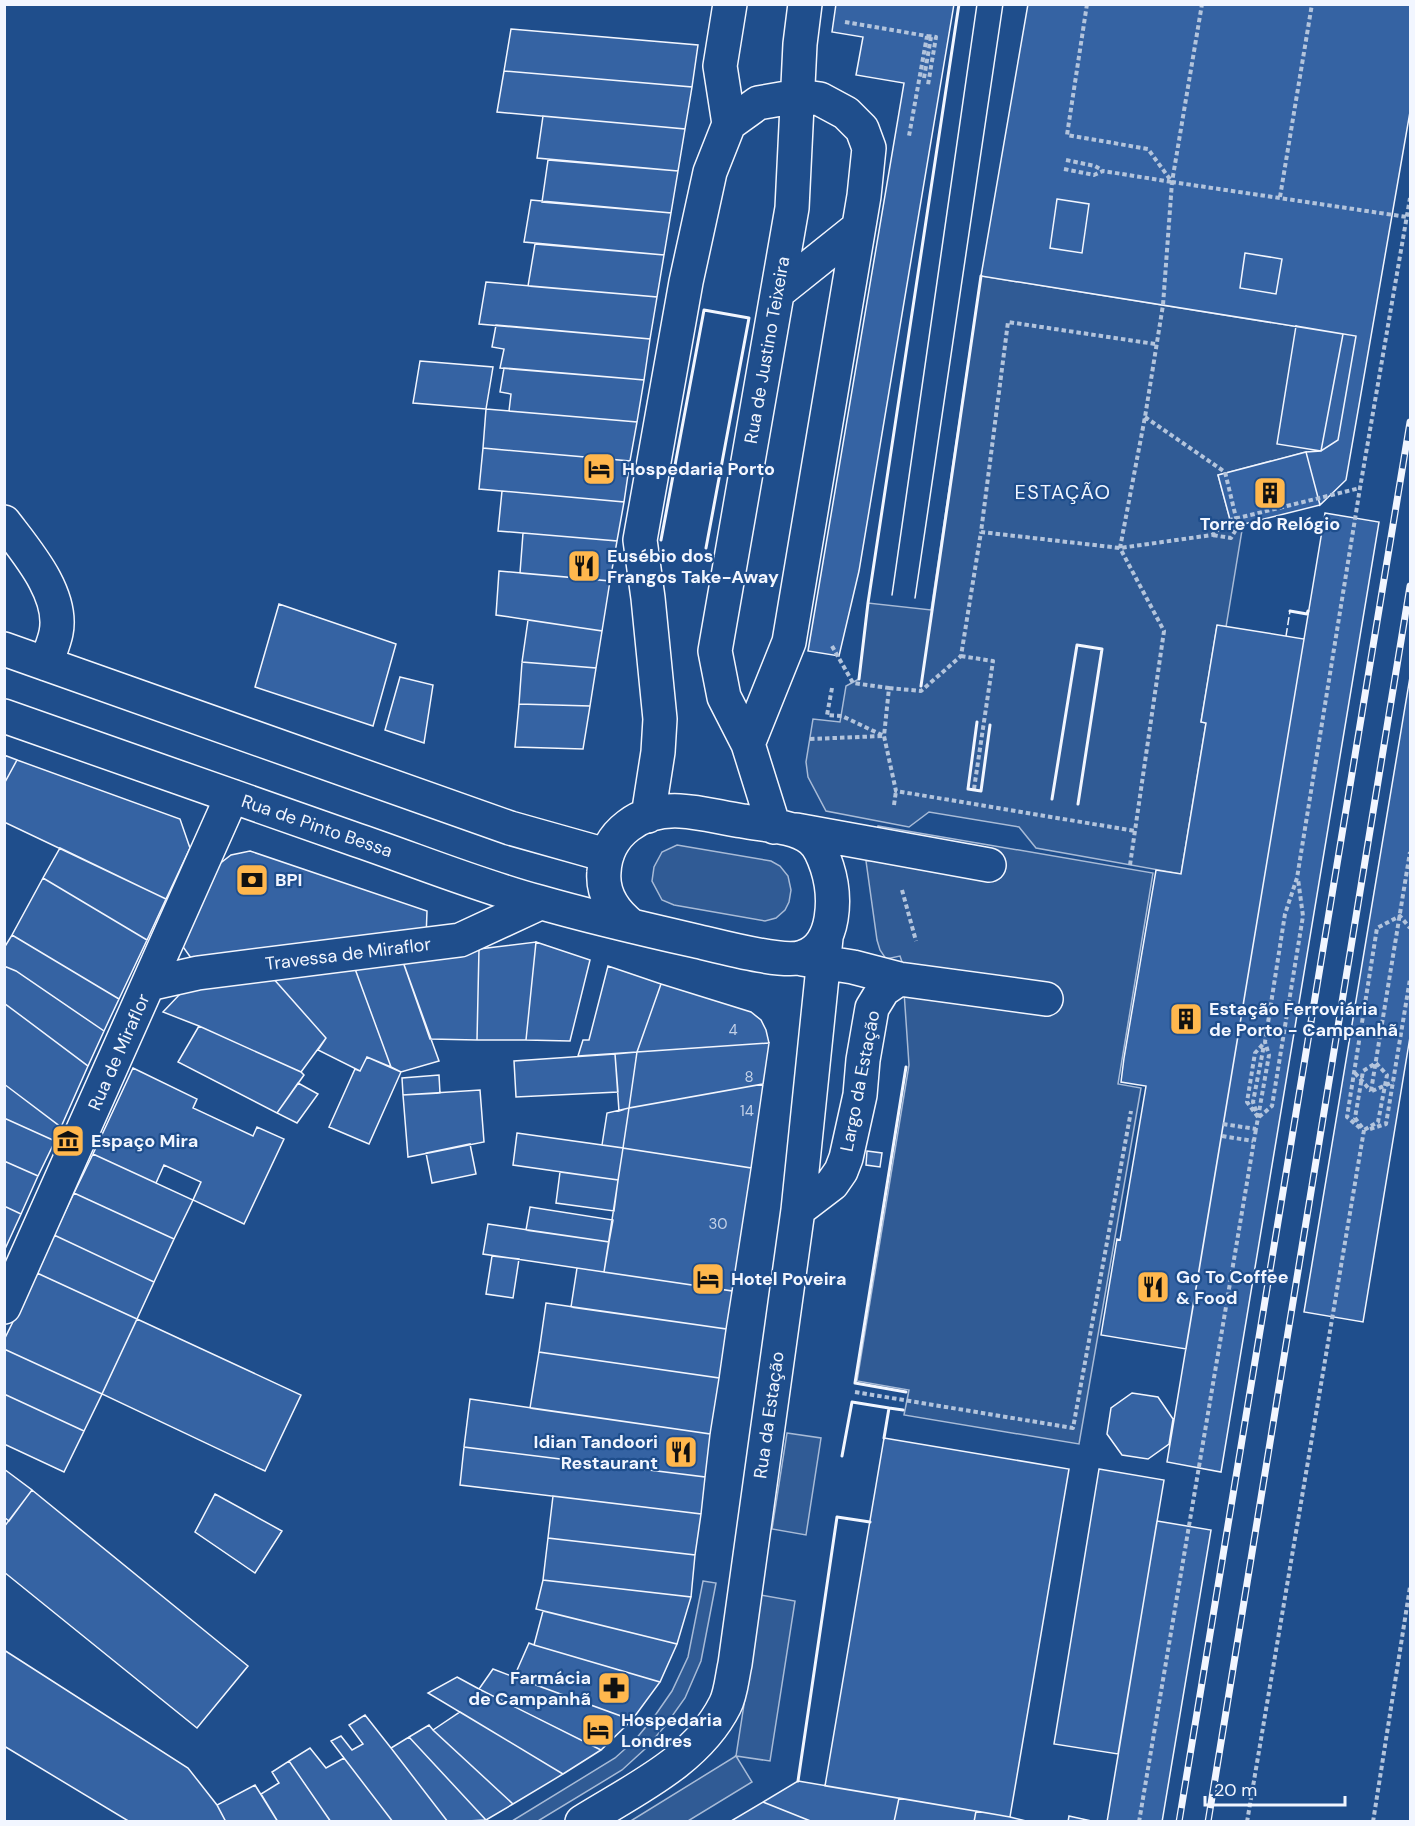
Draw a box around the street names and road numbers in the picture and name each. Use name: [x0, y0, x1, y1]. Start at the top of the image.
street label: Rua de Justino Teixeira: [739, 255, 795, 445]
street label: Rua de Pinto Bessa: [238, 789, 396, 863]
street label: Travessa de Miraflor: [264, 932, 433, 976]
street label: Rua de Miraflor: [83, 990, 156, 1114]
street label: Largo da Estação: [835, 1008, 885, 1154]
street label: Rua da Estação: [748, 1350, 790, 1480]

